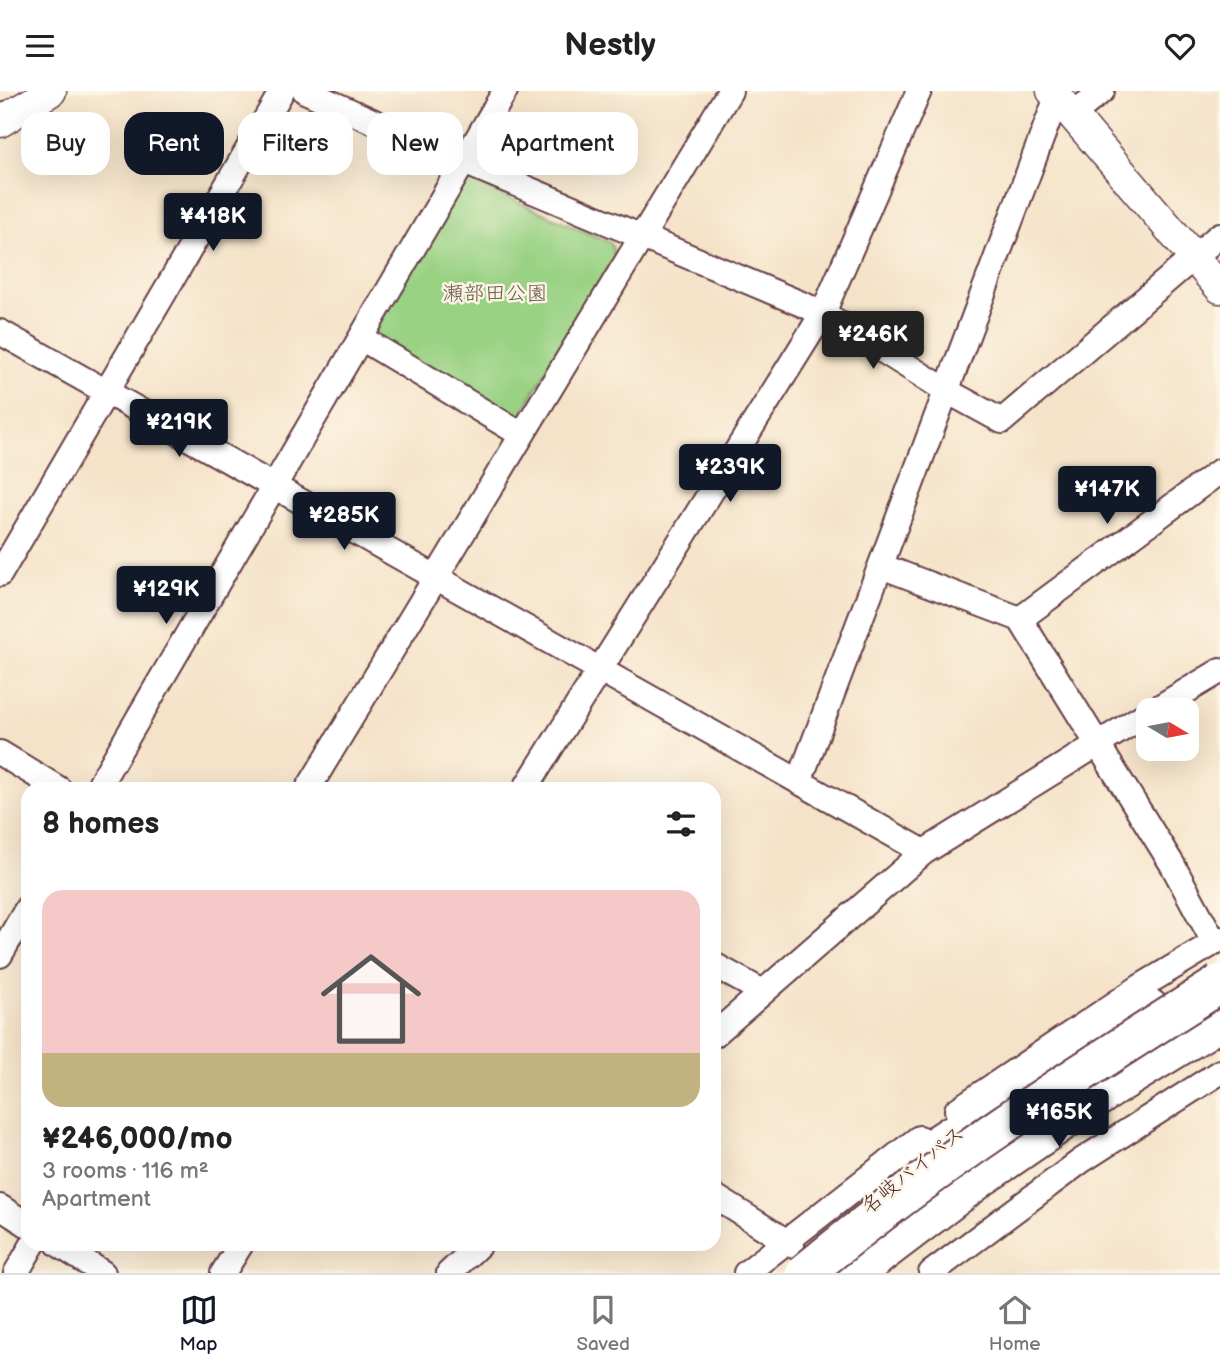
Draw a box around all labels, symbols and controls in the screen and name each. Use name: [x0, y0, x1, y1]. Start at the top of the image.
text: Nestly: [564, 26, 656, 65]
icon: menu: [21, 27, 59, 65]
icon: heart: [1161, 27, 1199, 65]
chip: Buy: [21, 112, 110, 175]
chip: Rent: [124, 112, 224, 175]
chip: Filters: [238, 112, 353, 175]
chip: New: [367, 112, 463, 175]
chip: Apartment: [477, 112, 638, 175]
pin: ¥418K: [164, 193, 262, 253]
text: ¥418K: [180, 202, 246, 230]
park label: 瀬部田公園: [443, 281, 548, 306]
pin: ¥246K: [824, 311, 922, 371]
text: ¥246K: [838, 320, 908, 348]
pin: ¥219K: [130, 399, 228, 459]
text: ¥219K: [146, 408, 212, 436]
pin: ¥239K: [681, 445, 779, 504]
text: ¥239K: [695, 453, 765, 481]
pin: ¥147K: [1058, 467, 1156, 526]
text: ¥147K: [1074, 475, 1140, 503]
pin: ¥285K: [295, 493, 393, 552]
text: ¥285K: [309, 501, 379, 529]
pin: ¥129K: [117, 567, 215, 626]
text: ¥129K: [133, 575, 199, 603]
north arrow: [1136, 698, 1199, 761]
map controls: [1136, 698, 1199, 761]
icon: filters: [662, 805, 700, 843]
text: 8 homes: [42, 806, 159, 842]
icon: home: [308, 936, 434, 1062]
pin: ¥165K: [1010, 1089, 1108, 1149]
text: ¥165K: [1026, 1098, 1092, 1126]
text: ¥246,000/mo: [42, 1121, 233, 1157]
street label: 名岐バイパス: [856, 1121, 970, 1219]
text: 3 rooms · 116 m²: [42, 1157, 209, 1185]
text: Apartment: [42, 1185, 151, 1213]
tab: Map: [179, 1291, 218, 1356]
tab: Saved: [577, 1291, 630, 1356]
tab: Home: [989, 1291, 1041, 1356]

